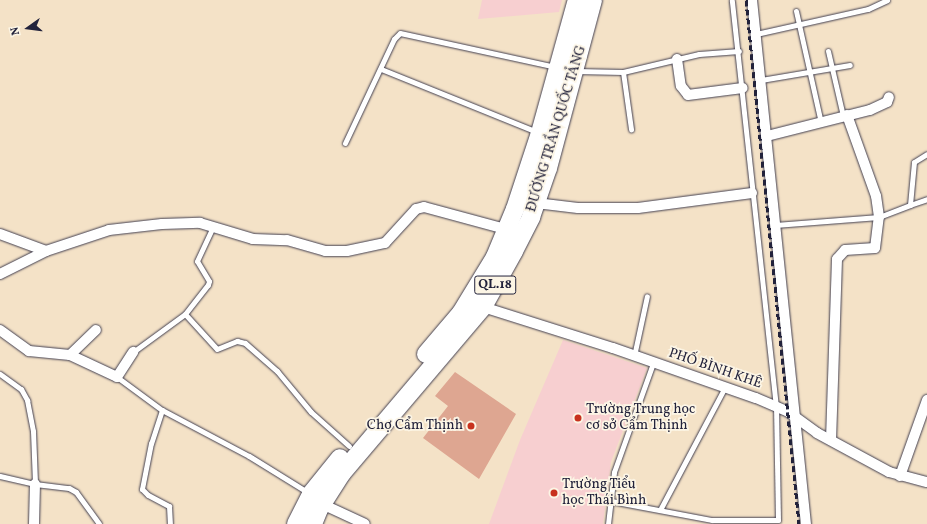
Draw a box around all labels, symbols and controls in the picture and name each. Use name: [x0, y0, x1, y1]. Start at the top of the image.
north arrow: [8, 8, 48, 48]
text: N: [8, 25, 24, 37]
street label: ĐƯỜNG TRẦN QUỐC TẢNG: [524, 43, 590, 215]
road number: QL.18: [474, 274, 516, 296]
street label: PHỐ BÌNH KHÊ: [666, 345, 764, 393]
place label: Trường Trung học cơ sở Cẩm Thịnh: [586, 402, 696, 434]
marker: Trường Trung học cơ sở Cẩm Thịnh: [573, 413, 583, 423]
place label: Chợ Cẩm Thịnh: [366, 418, 463, 434]
marker: Chợ Cẩm Thịnh: [466, 421, 476, 431]
place label: Trường Tiểu học Thái Bình: [562, 477, 647, 510]
marker: Trường Tiểu học Thái Bình: [549, 488, 559, 498]

